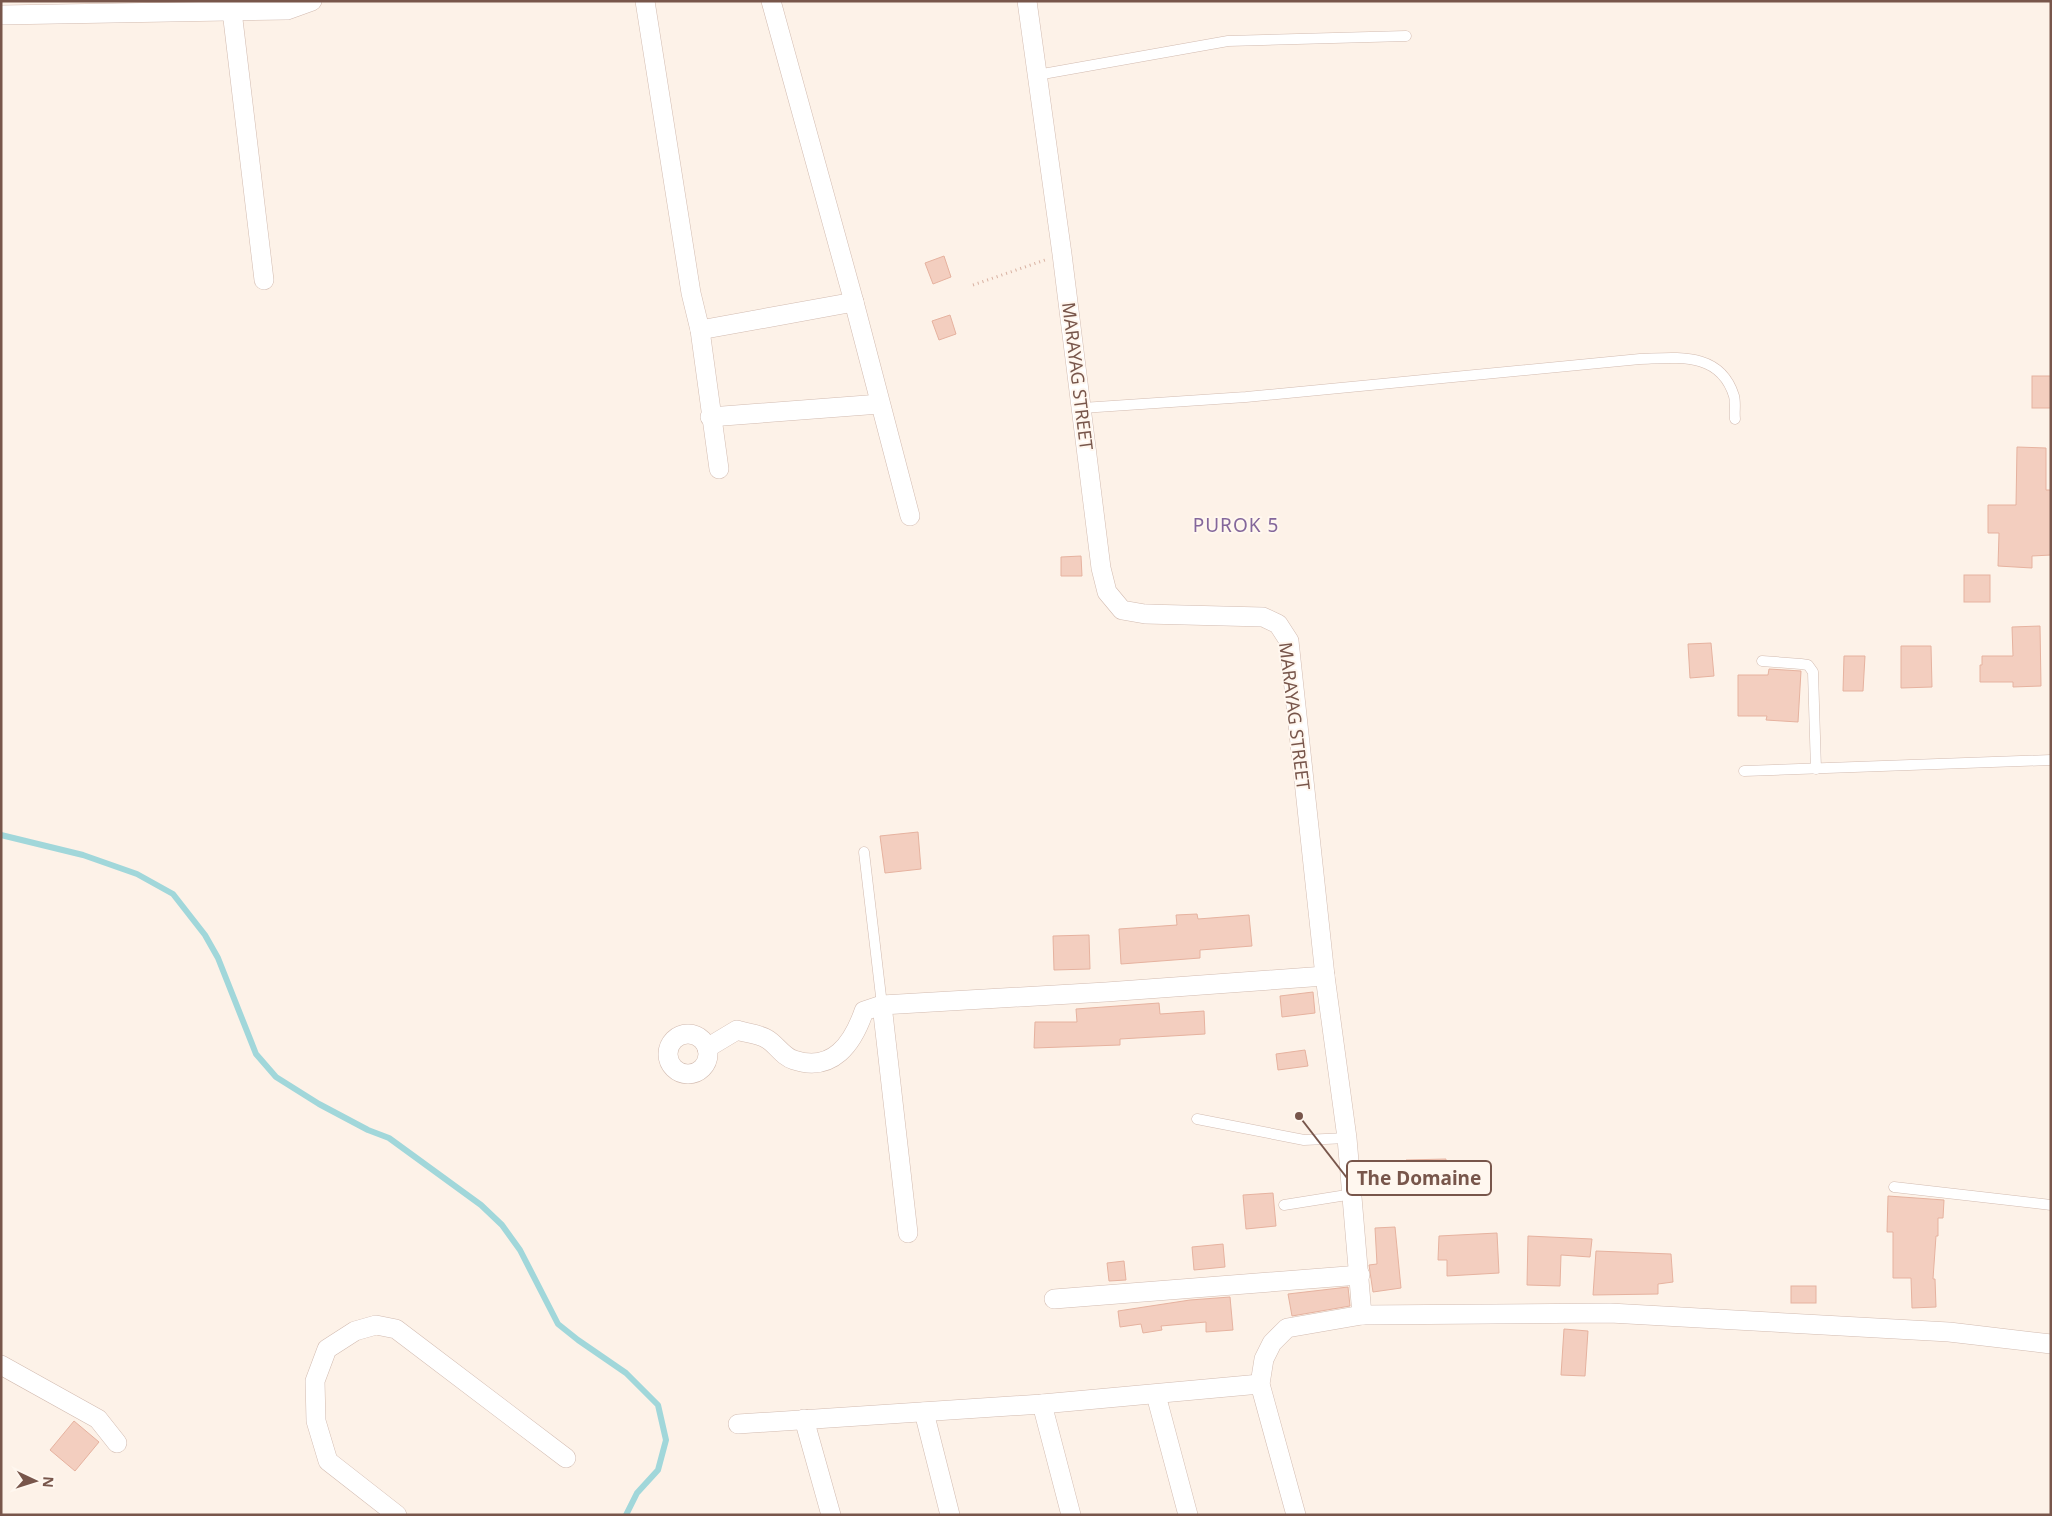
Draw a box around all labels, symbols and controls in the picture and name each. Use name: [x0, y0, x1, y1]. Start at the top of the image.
street label: MARAYAG STREET: [1057, 301, 1099, 451]
district label: PUROK 5: [1193, 512, 1279, 538]
street label: MARAYAG STREET: [1274, 641, 1316, 791]
callout: The Domaine: [1347, 1161, 1491, 1195]
text: The Domaine: [1357, 1165, 1481, 1191]
north arrow: [10, 1456, 60, 1506]
text: N: [39, 1476, 58, 1488]

